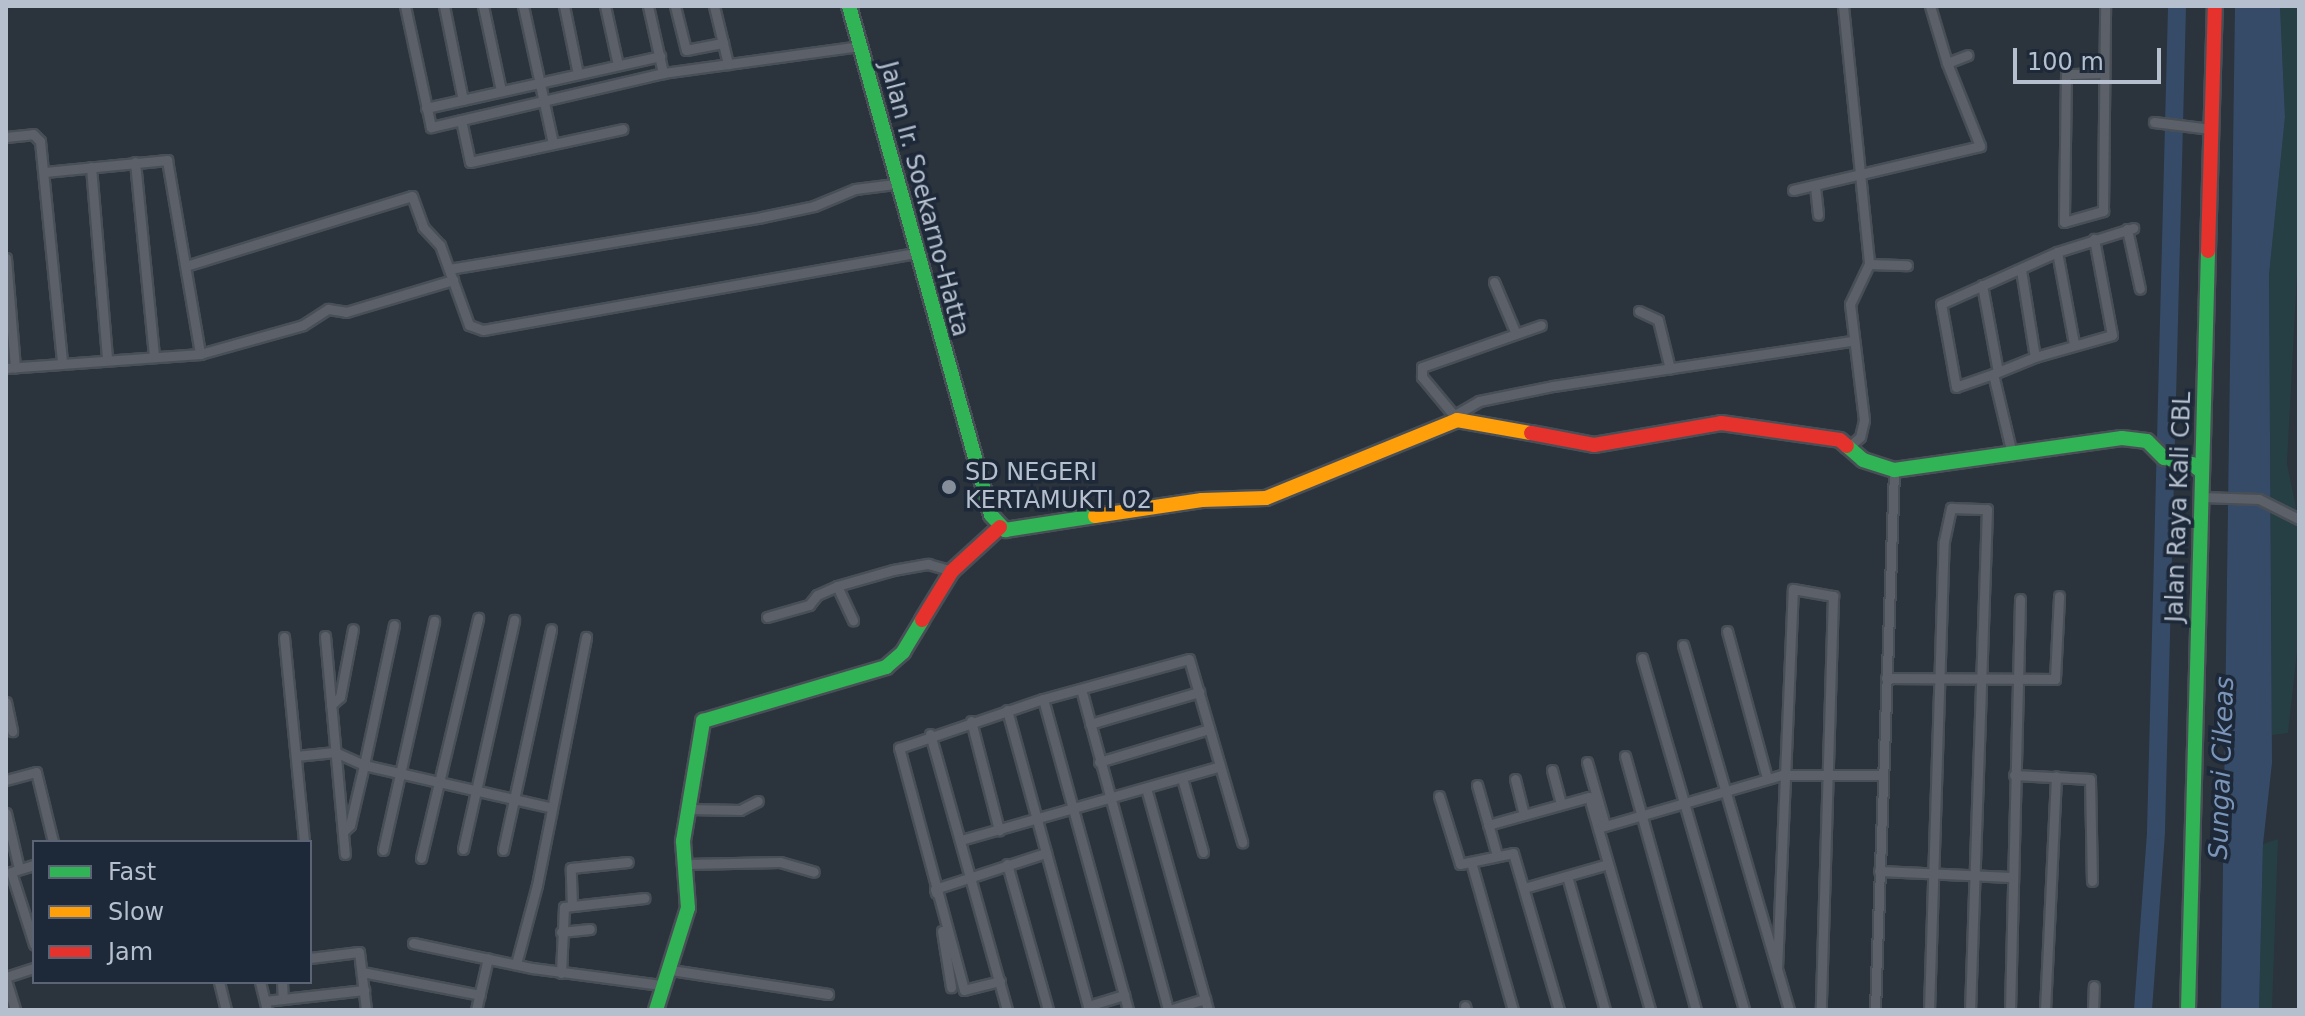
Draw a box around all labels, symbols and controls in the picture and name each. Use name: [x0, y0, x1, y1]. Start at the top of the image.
scale bar: [2017, 32, 2165, 82]
text: 100 m: [2027, 48, 2104, 76]
street label: Jalan Ir. Soekarno-Hatta: [873, 58, 975, 340]
street label: Jalan Raya Kali CBL: [2161, 391, 2197, 623]
place label: SD NEGERI KERTAMUKTI 02: [965, 459, 1152, 515]
marker: SD NEGERI KERTAMUKTI 02: [940, 478, 958, 496]
water label: Sungai Cikeas: [2203, 676, 2241, 860]
legend: [32, 840, 312, 984]
text: Fast: [108, 858, 156, 886]
text: Slow: [108, 898, 164, 926]
text: Jam: [108, 938, 153, 966]

